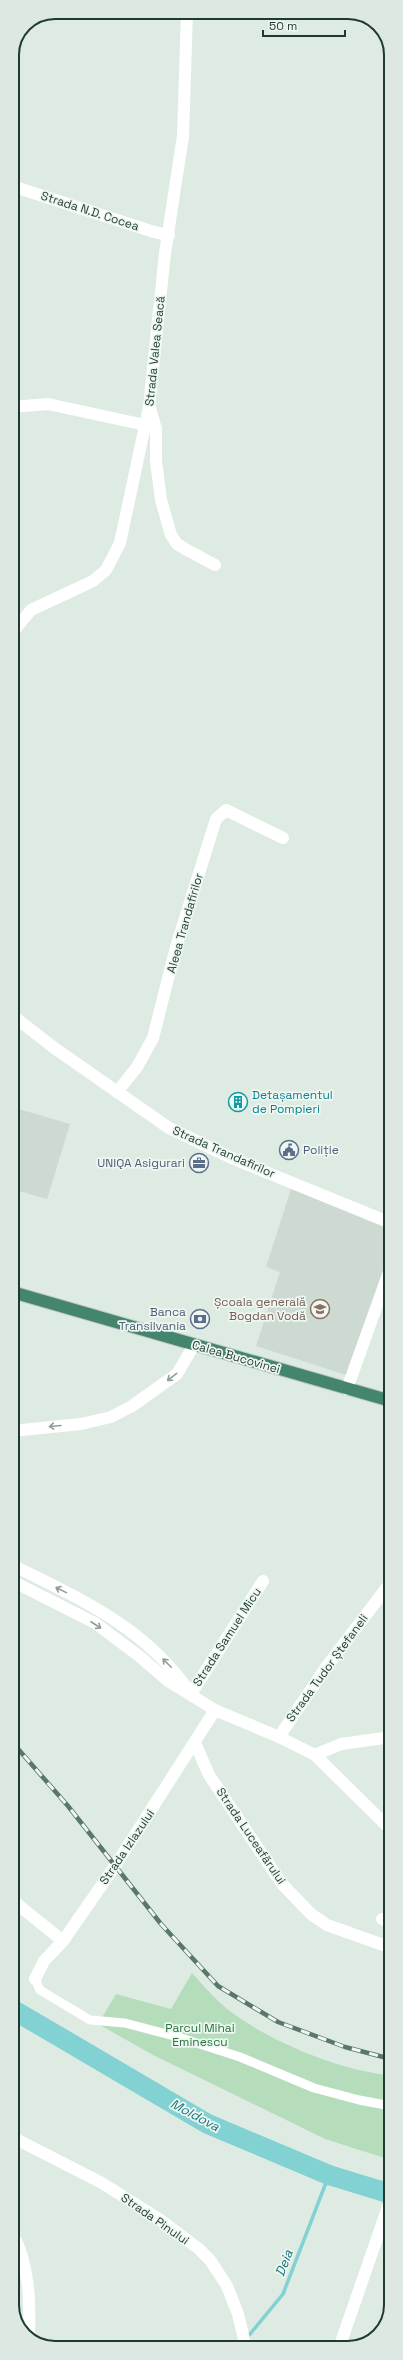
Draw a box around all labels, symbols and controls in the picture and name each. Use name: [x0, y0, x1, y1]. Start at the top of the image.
scale bar: [263, 12, 345, 38]
text: 50 m: [269, 18, 297, 34]
street label: Strada N.D. Cocea: [39, 188, 141, 234]
street label: Strada Valea Seacă: [141, 295, 169, 407]
street label: Aleea Trandafirilor: [163, 871, 207, 975]
place label: Detașamentul de Pompieri: [252, 1087, 333, 1117]
building icon: Detașamentul de Pompieri: [227, 1091, 249, 1113]
street label: Strada Trandafirilor: [170, 1122, 278, 1182]
public building icon: Poliție: [278, 1139, 300, 1161]
place label: Poliție: [303, 1142, 339, 1158]
office icon: UNIQA Asigurari: [188, 1152, 210, 1174]
place label: UNIQA Asigurari: [97, 1155, 185, 1171]
place label: Școala generală Bogdan Vodă: [214, 1294, 306, 1324]
school or university icon: Școala generală Bogdan Vodă: [309, 1298, 331, 1320]
place label: Banca Transilvania: [119, 1304, 186, 1334]
bank icon: Banca Transilvania: [189, 1308, 211, 1330]
street label: Calea Bucovinei: [190, 1337, 282, 1377]
one-way arrow: [167, 1373, 178, 1381]
one-way arrow: [49, 1423, 62, 1430]
street label: Strada Samuel Micu: [189, 1585, 265, 1689]
one-way arrow: [55, 1586, 67, 1593]
street label: Strada Tudor Ștefaneli: [282, 1611, 372, 1725]
one-way arrow: [91, 1621, 102, 1629]
one-way arrow: [162, 1658, 172, 1668]
street label: Strada Luceafărului: [213, 1784, 289, 1888]
street label: Strada Izlazului: [96, 1806, 158, 1888]
park label: Parcul Mihai Eminescu: [165, 2020, 235, 2050]
water label: Moldova: [168, 2095, 223, 2135]
street label: Strada Pinului: [118, 2190, 192, 2248]
water label: Deia: [271, 2247, 297, 2279]

